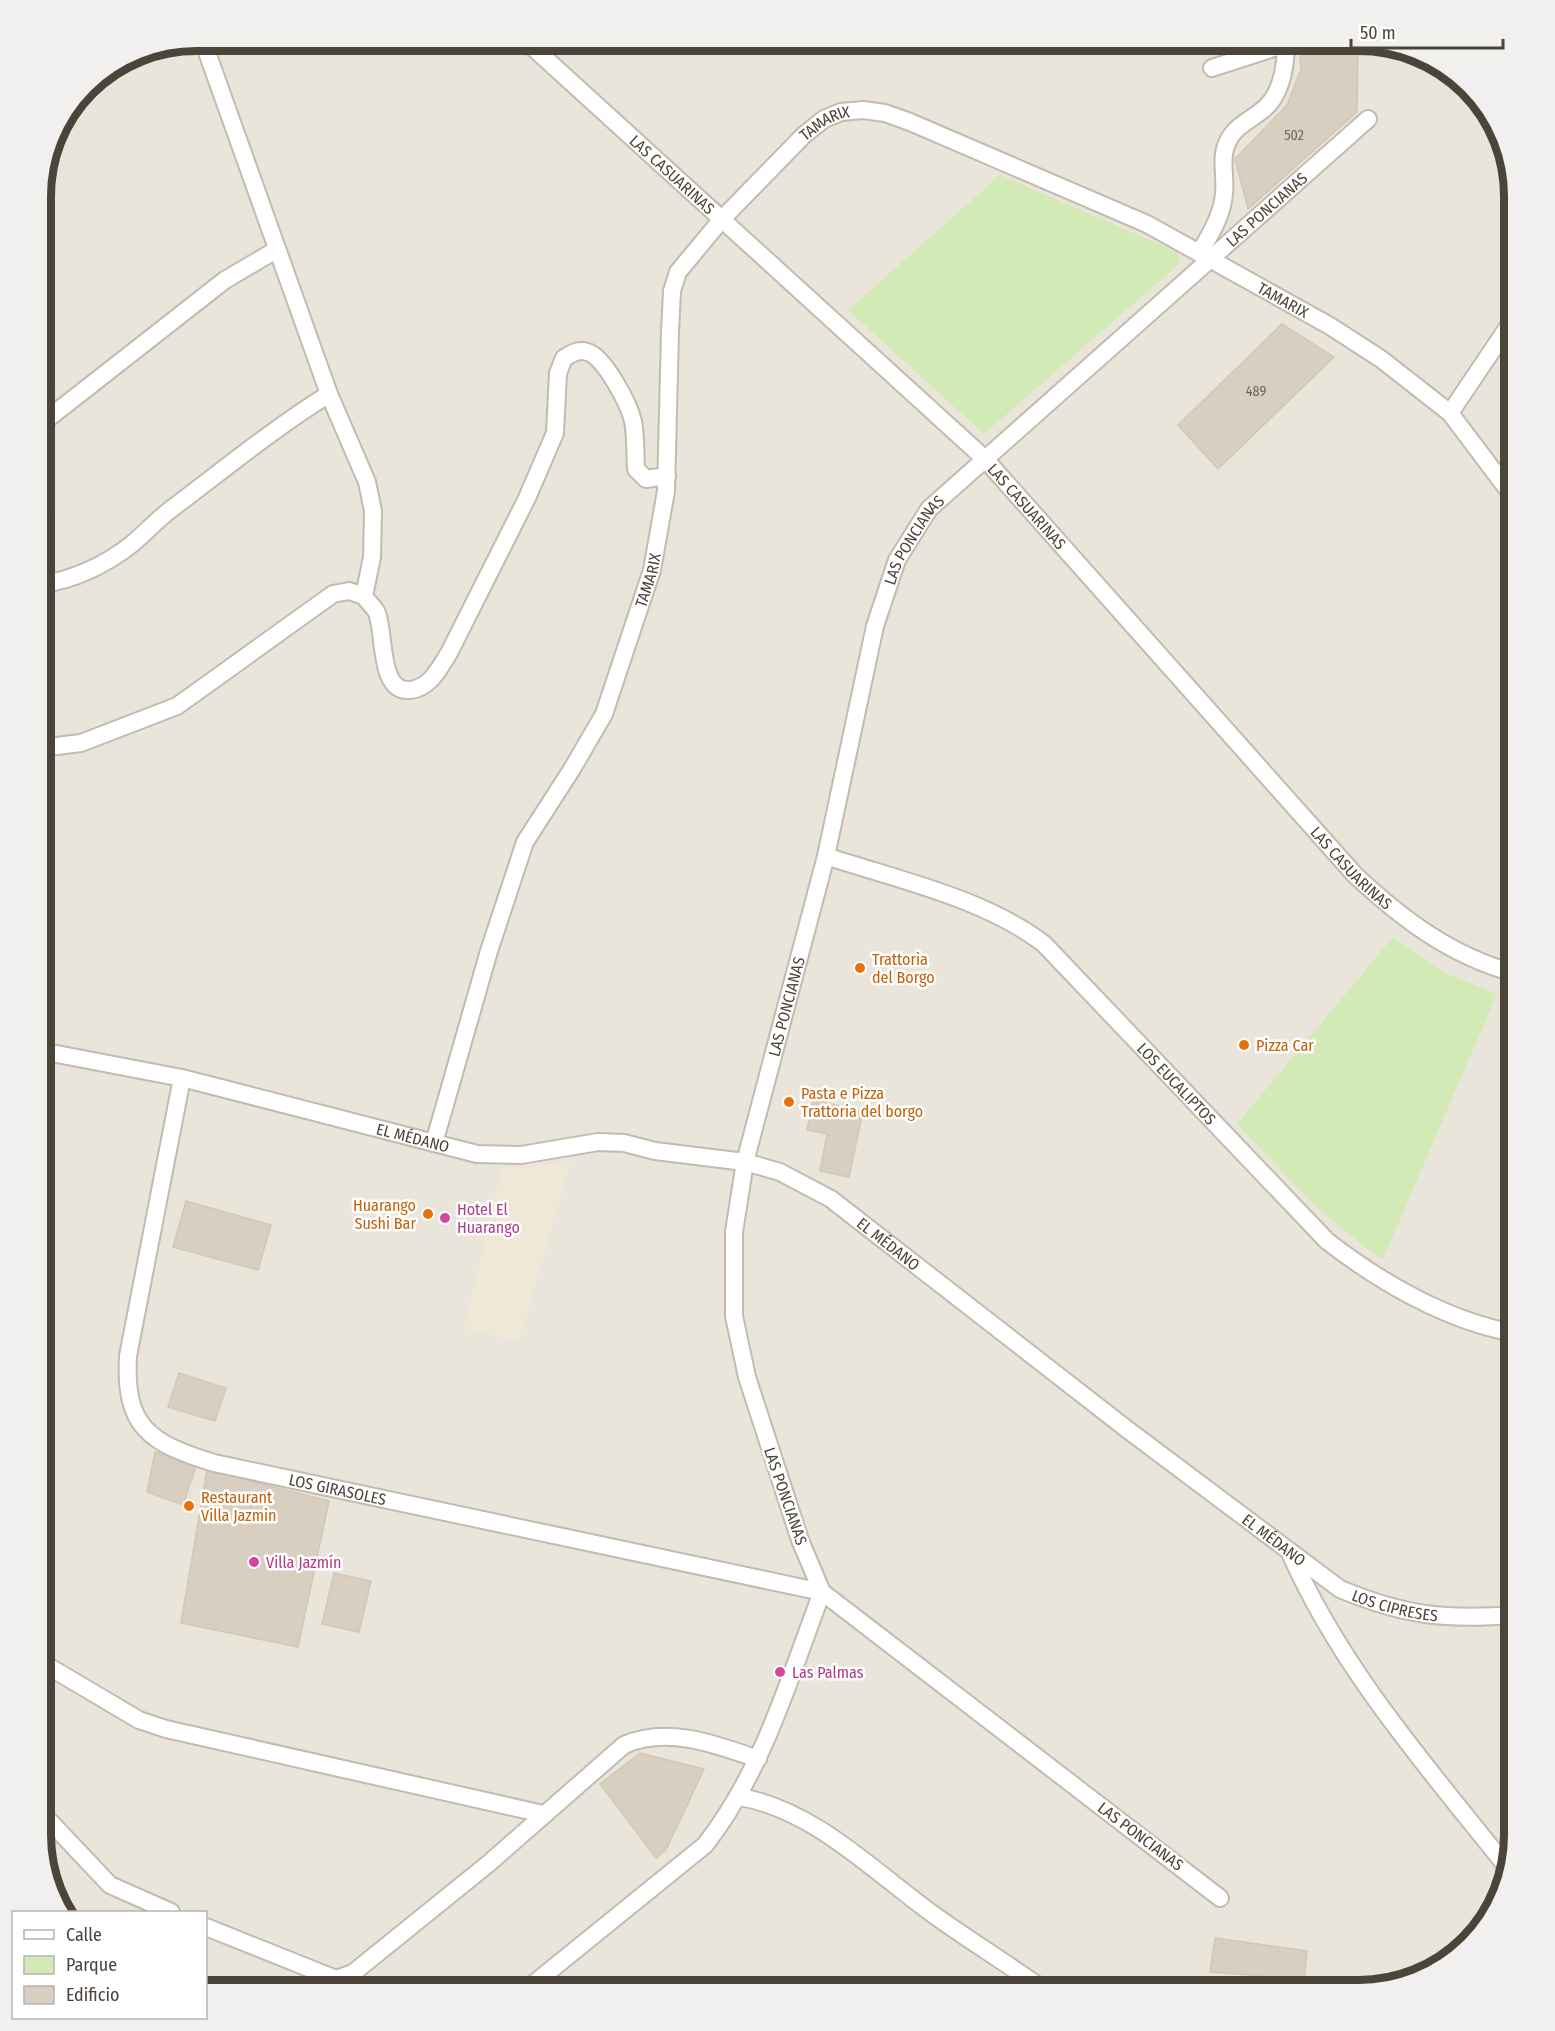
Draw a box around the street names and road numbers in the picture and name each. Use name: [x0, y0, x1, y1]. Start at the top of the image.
street label: TAMARIX: [796, 102, 851, 145]
street label: LAS CASUARINAS: [626, 131, 719, 218]
street label: LAS PONCIANAS: [1222, 168, 1311, 251]
street label: TAMARIX: [1254, 278, 1312, 322]
street label: LAS CASUARINAS: [984, 460, 1070, 553]
street label: LAS PONCIANAS: [880, 491, 948, 587]
street label: TAMARIX: [631, 551, 665, 610]
street label: LAS CASUARINAS: [1306, 823, 1396, 914]
street label: LAS PONCIANAS: [764, 955, 809, 1058]
street label: LOS EUCALIPTOS: [1133, 1039, 1220, 1129]
street label: EL MÉDANO: [374, 1119, 451, 1156]
street label: EL MÉDANO: [853, 1214, 924, 1275]
street label: LAS PONCIANAS: [760, 1445, 811, 1548]
street label: LOS GIRASOLES: [287, 1470, 388, 1509]
street label: EL MÉDANO: [1238, 1510, 1309, 1570]
street label: LOS CIPRESES: [1349, 1586, 1439, 1625]
street label: LAS PONCIANAS: [1094, 1798, 1187, 1875]

